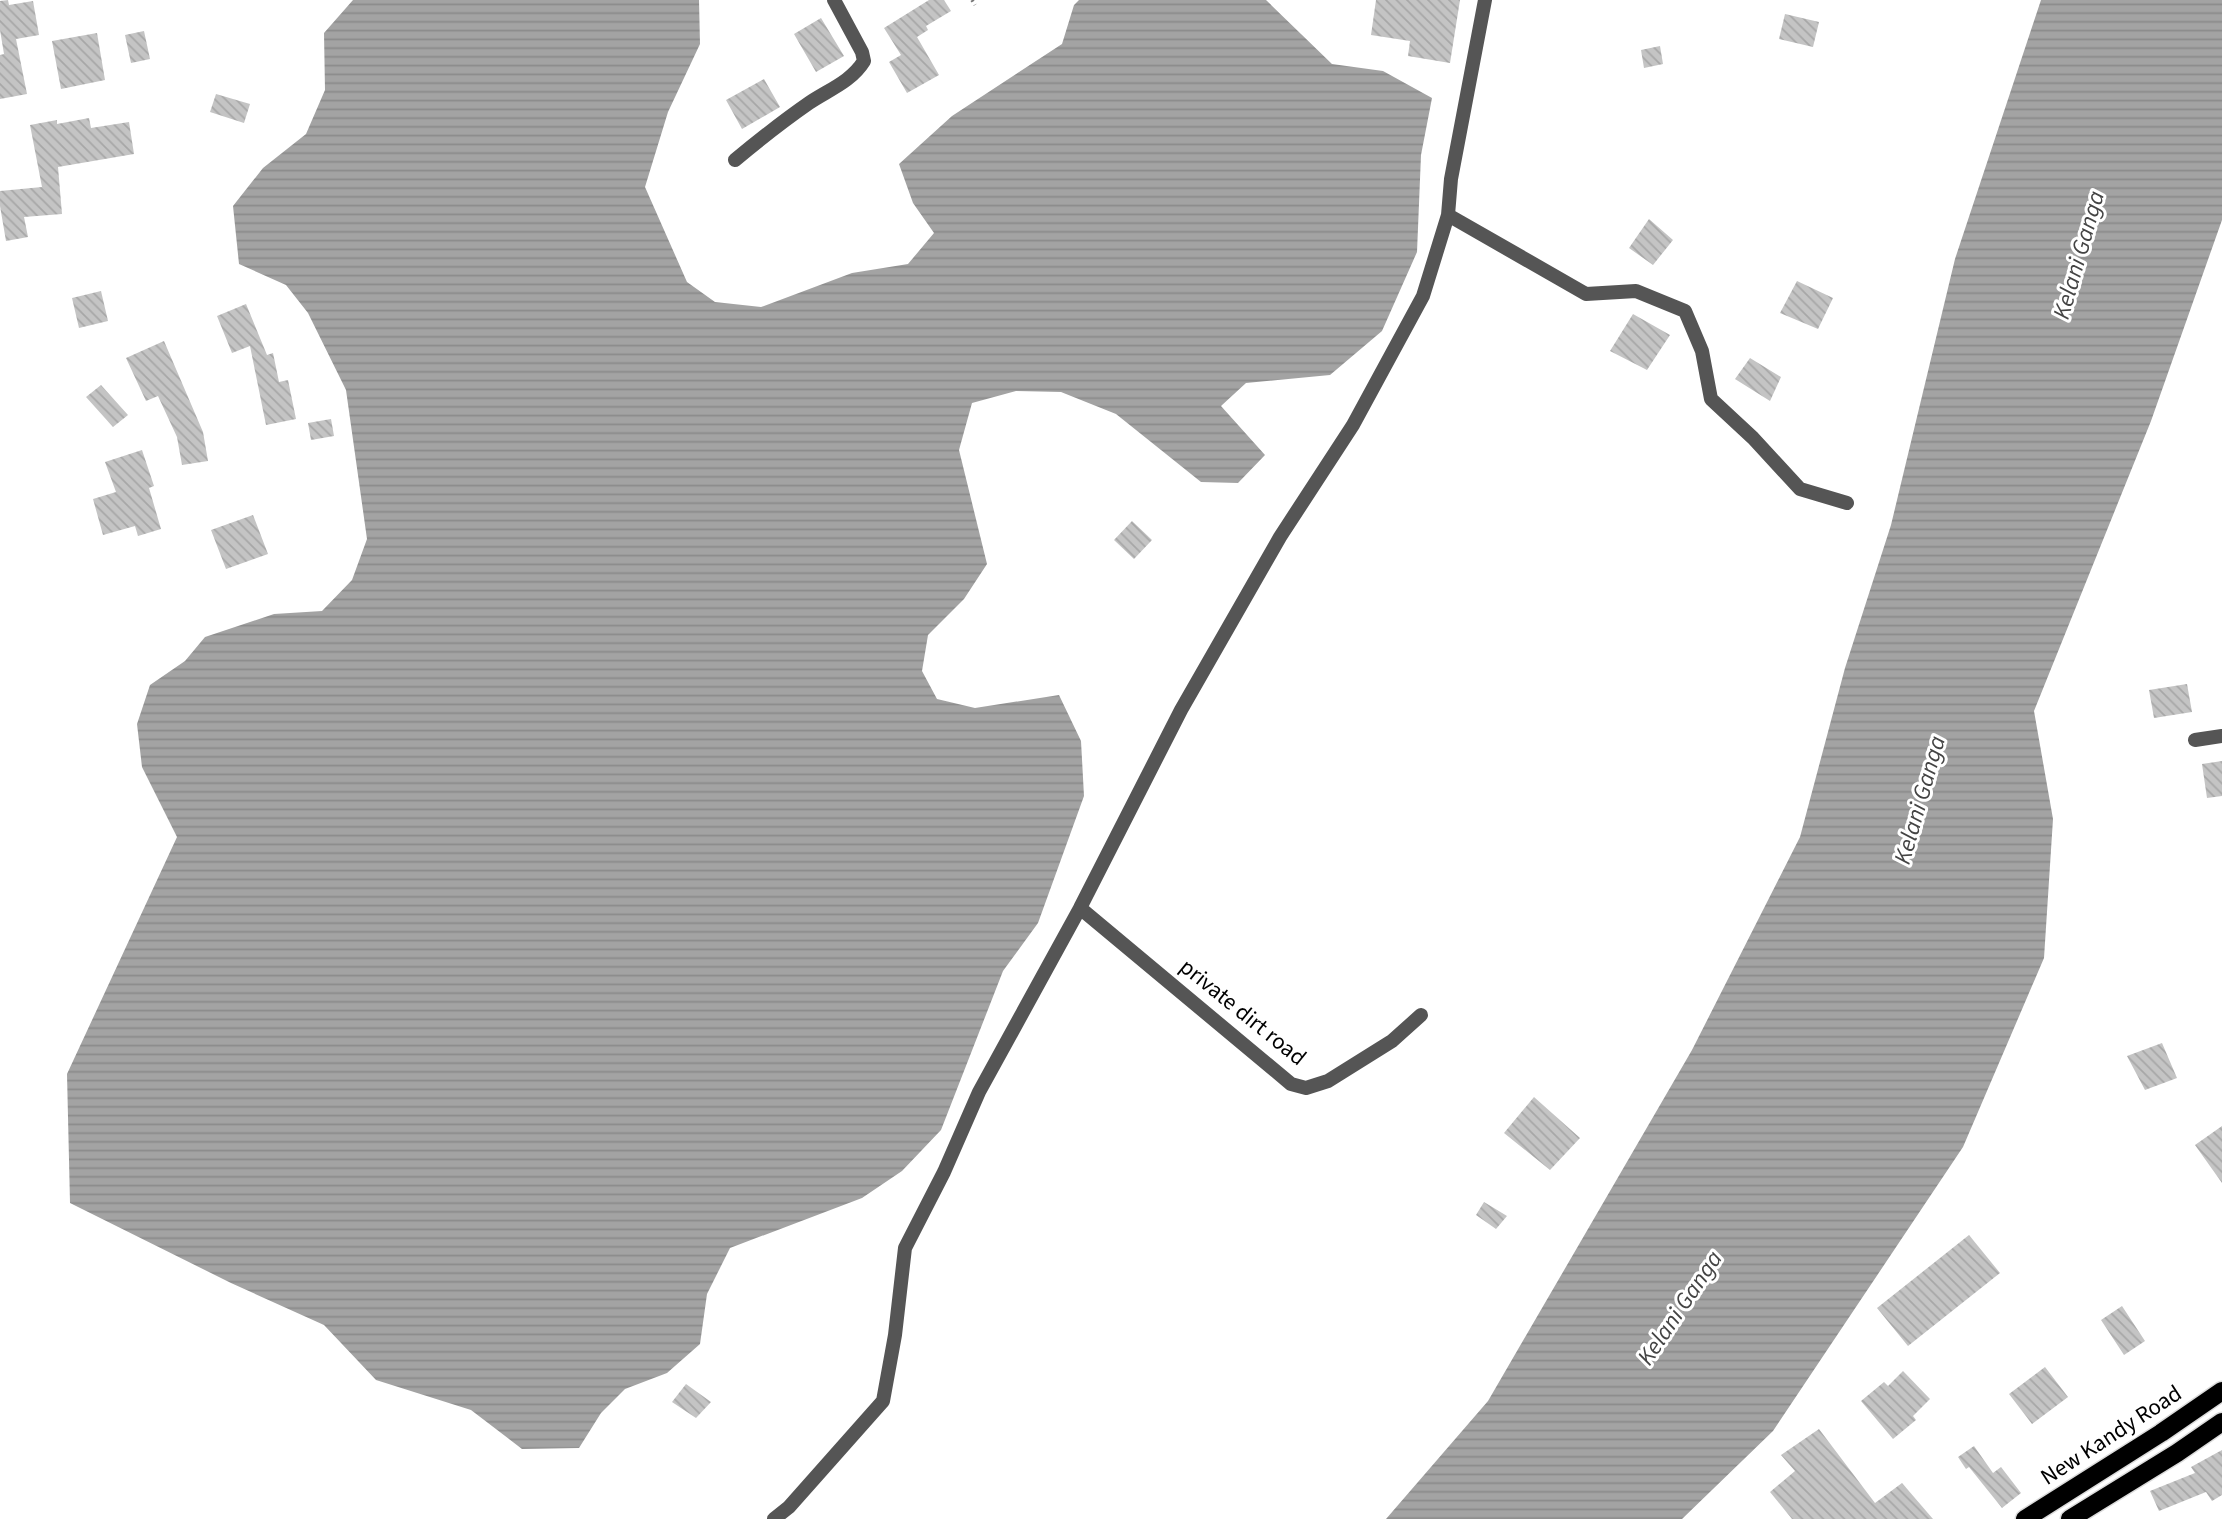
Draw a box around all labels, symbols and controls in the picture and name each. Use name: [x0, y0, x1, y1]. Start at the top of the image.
water label: Kelani Ganga: [2044, 187, 2114, 323]
water label: Kelani Ganga: [1885, 732, 1955, 868]
street label: private dirt road: [1173, 951, 1313, 1073]
water label: Kelani Ganga: [1629, 1244, 1731, 1372]
street label: New Kandy Road: [2034, 1377, 2188, 1493]

